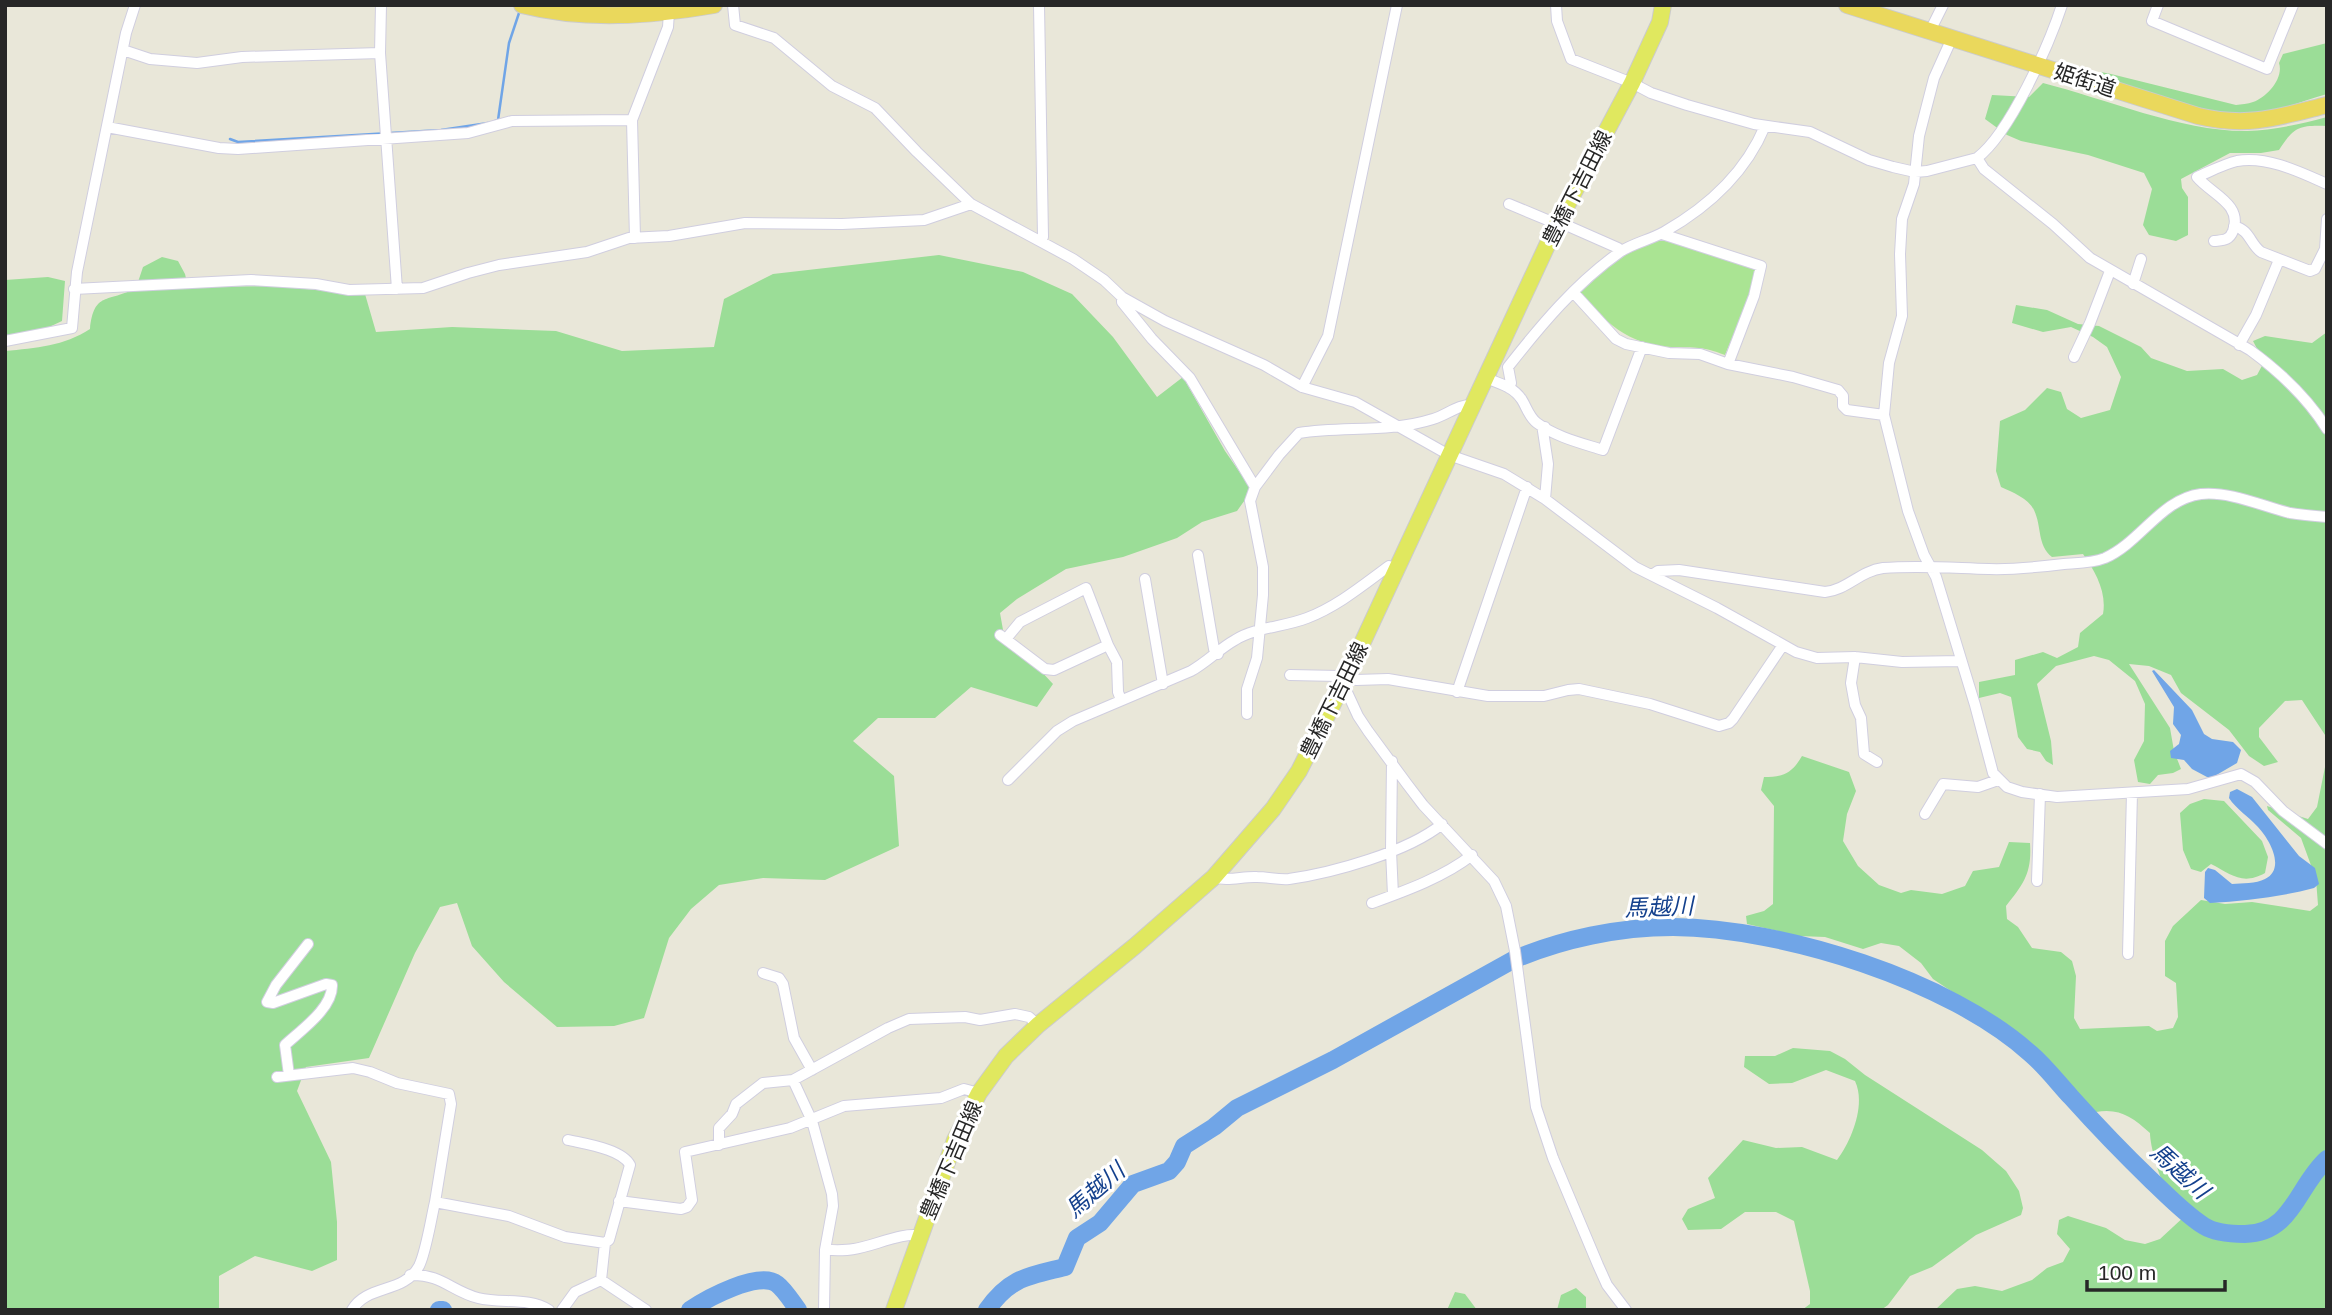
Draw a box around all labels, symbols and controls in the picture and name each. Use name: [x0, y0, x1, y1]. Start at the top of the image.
street label: 姫街道: [2051, 59, 2119, 101]
street label: 豊橋下吉田線: [1538, 127, 1616, 249]
street label: 豊橋下吉田線: [1296, 638, 1372, 762]
water label: 馬越川: [1624, 893, 1697, 921]
street label: 豊橋下吉田線: [916, 1098, 986, 1222]
water label: 馬越川: [2146, 1138, 2217, 1206]
water label: 馬越川: [1060, 1156, 1132, 1222]
scale bar: [2087, 1248, 2225, 1292]
text: 100 m: [2098, 1261, 2156, 1284]

